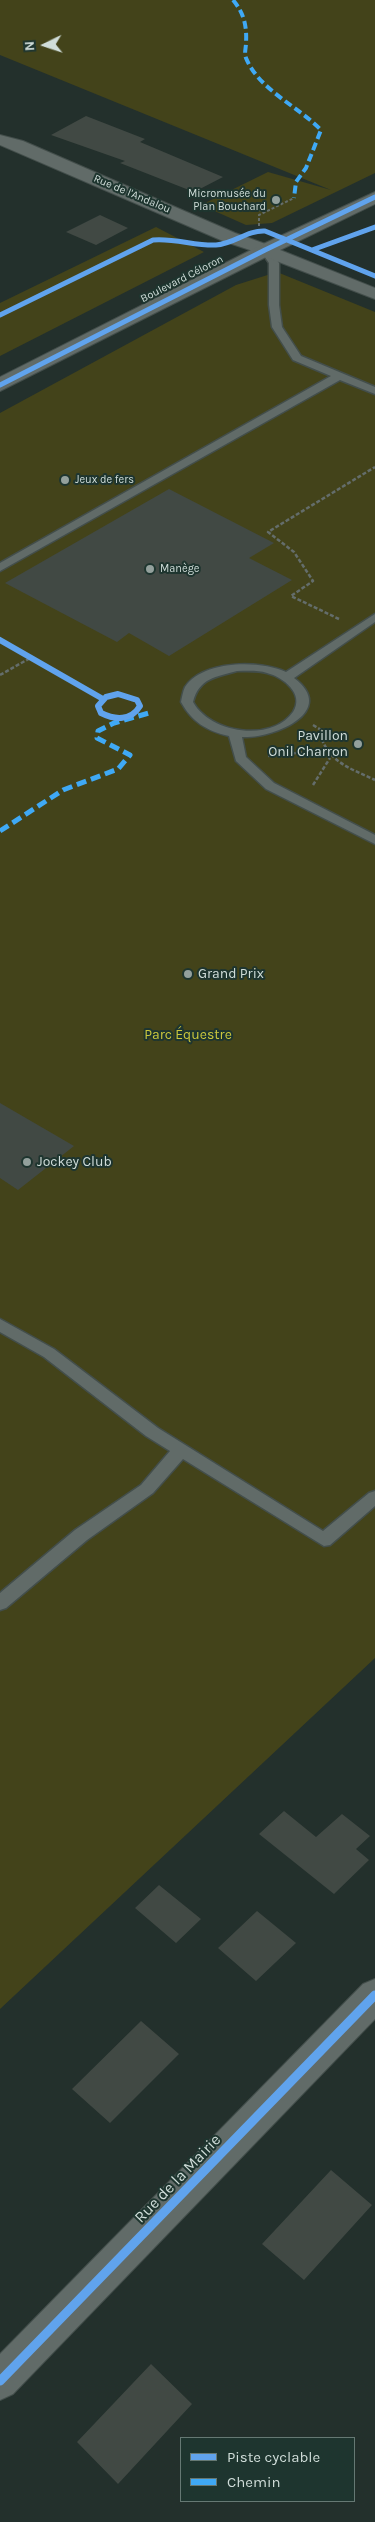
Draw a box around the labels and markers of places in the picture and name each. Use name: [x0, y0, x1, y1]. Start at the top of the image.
place label: Micromusée du Plan Bouchard: [188, 187, 266, 213]
marker: Micromusée du Plan Bouchard: [270, 194, 282, 206]
place label: Jeux de fers: [75, 473, 134, 487]
marker: Jeux de fers: [59, 474, 71, 486]
place label: Manège: [160, 562, 200, 576]
marker: Manège: [144, 563, 156, 575]
place label: Pavillon Onil Charron: [268, 728, 348, 760]
marker: Pavillon Onil Charron: [352, 738, 364, 750]
place label: Grand Prix: [198, 966, 264, 982]
marker: Grand Prix: [182, 968, 194, 980]
place label: Jockey Club: [37, 1154, 112, 1170]
marker: Jockey Club: [21, 1156, 33, 1168]

